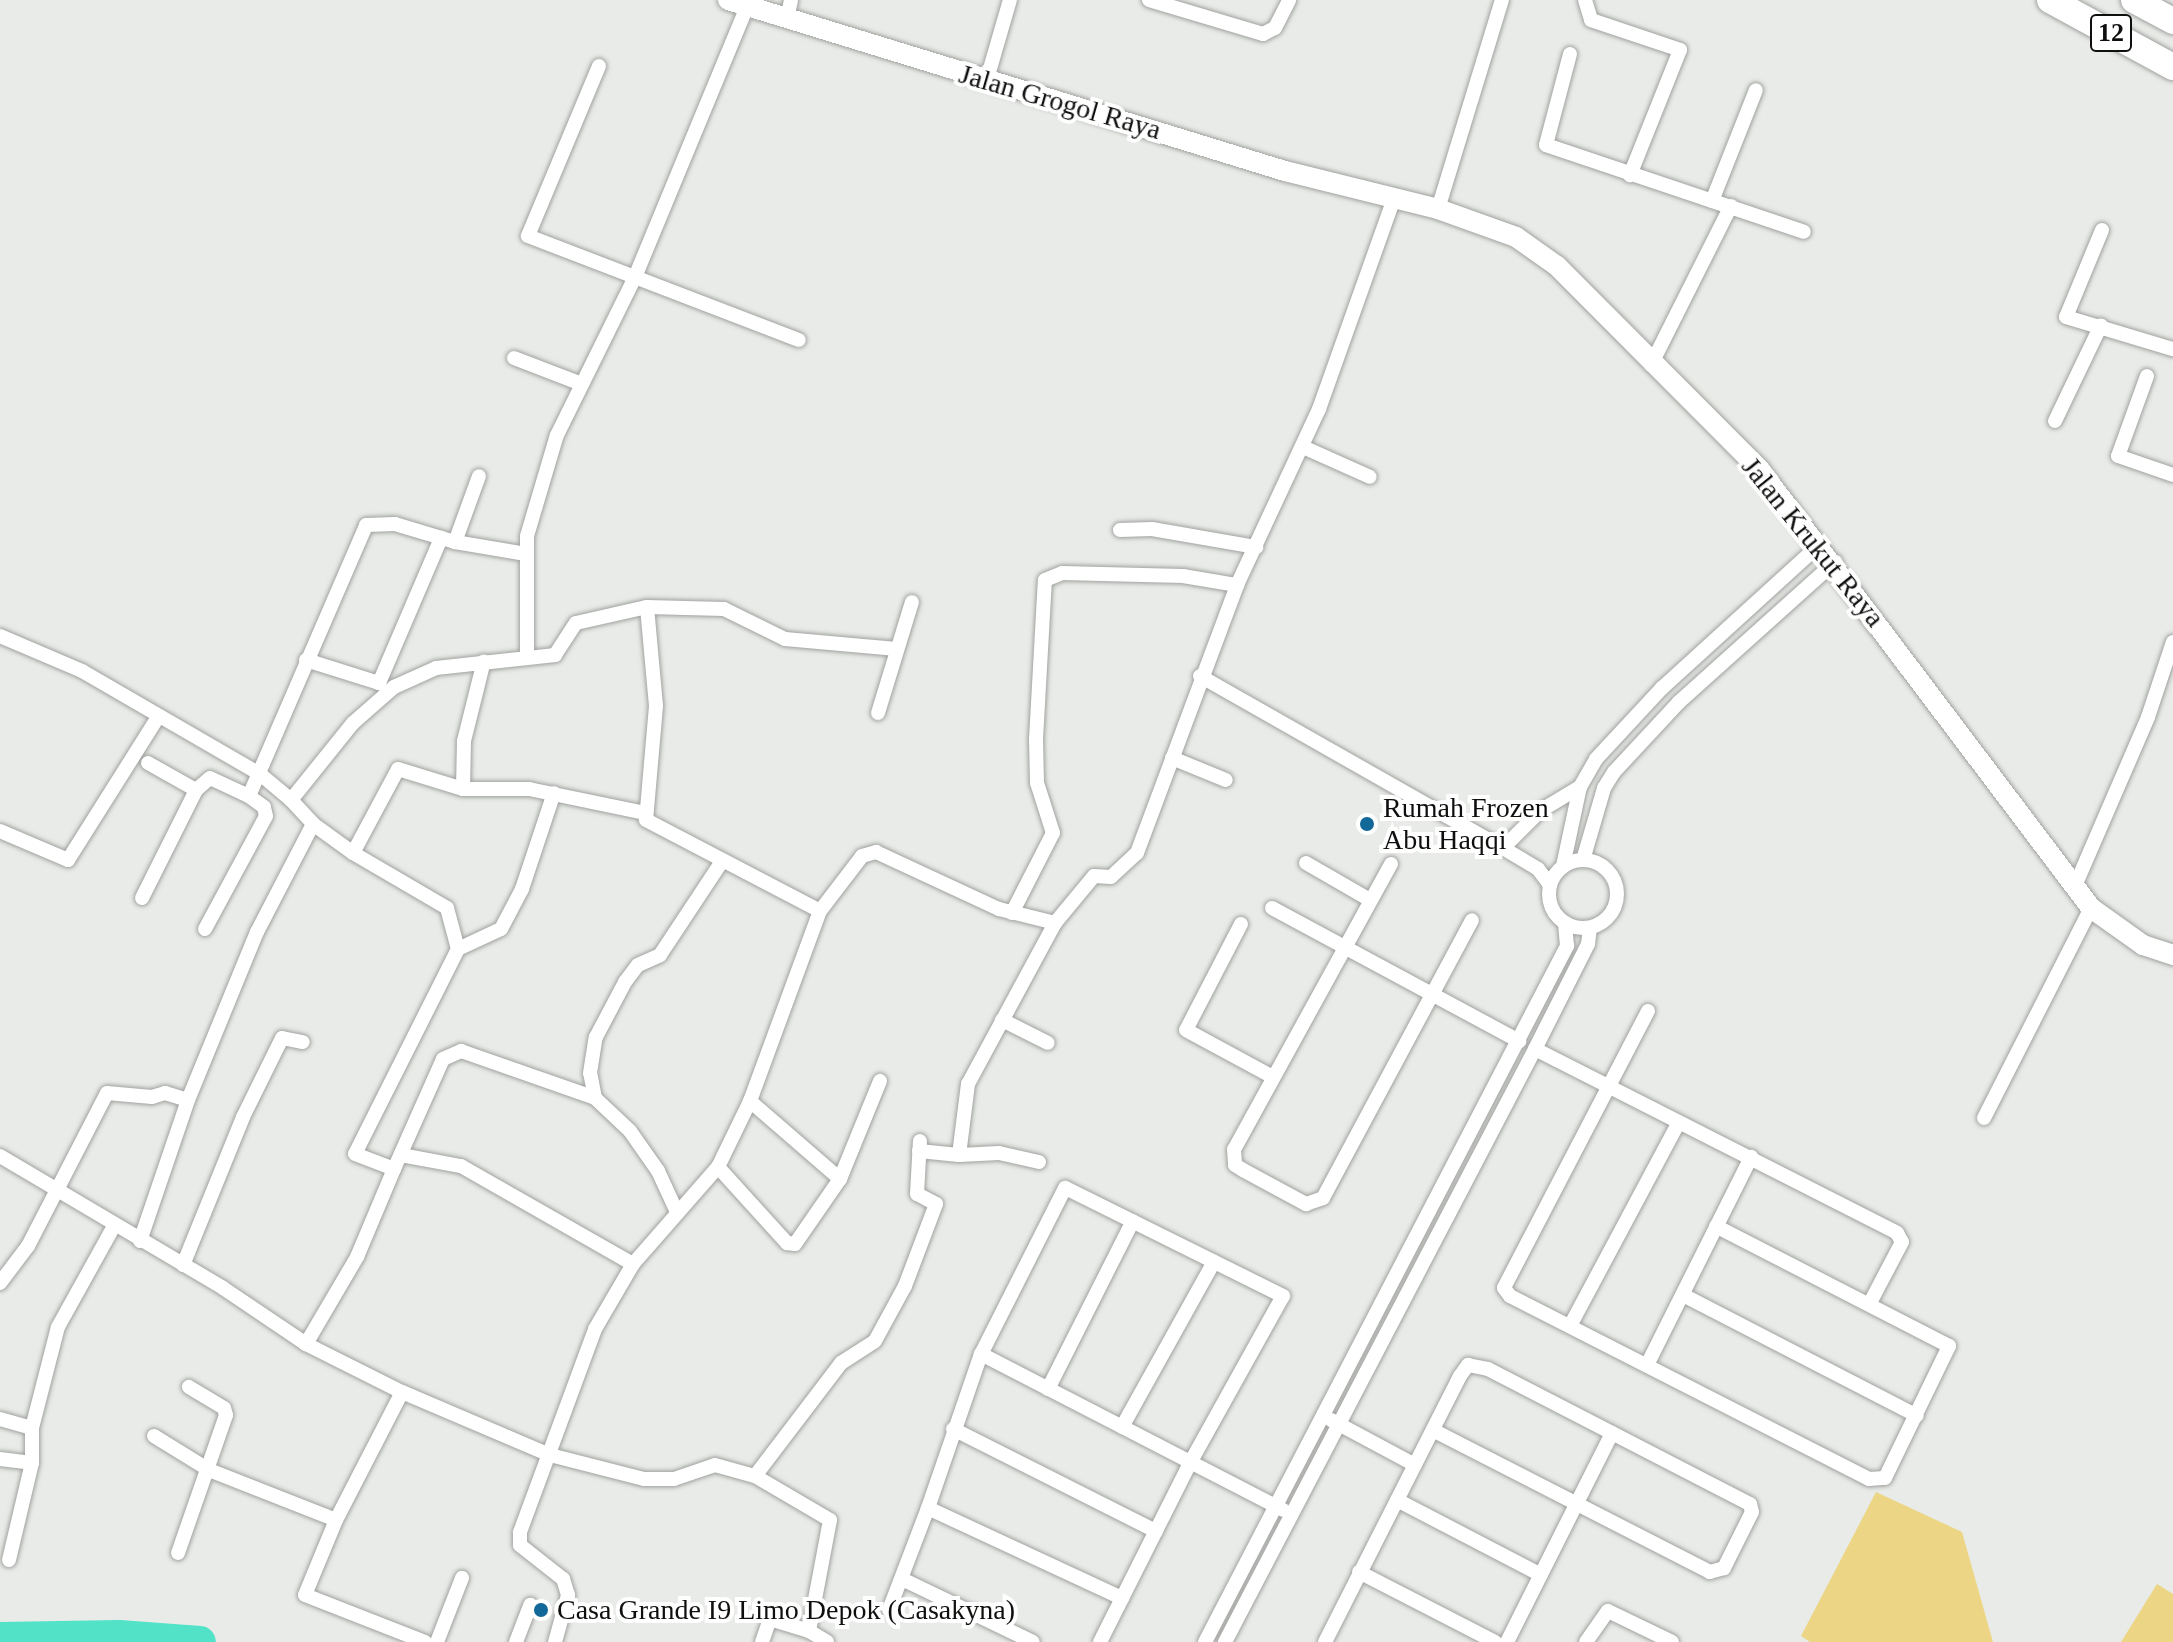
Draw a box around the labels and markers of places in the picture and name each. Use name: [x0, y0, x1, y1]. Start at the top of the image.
place label: Rumah Frozen Abu Haqqi: [1383, 791, 1549, 857]
marker: Rumah Frozen Abu Haqqi: [1358, 815, 1376, 833]
place label: Casa Grande I9 Limo Depok (Casakyna): [557, 1593, 1015, 1627]
marker: Casa Grande I9 Limo Depok (Casakyna): [532, 1601, 550, 1619]

